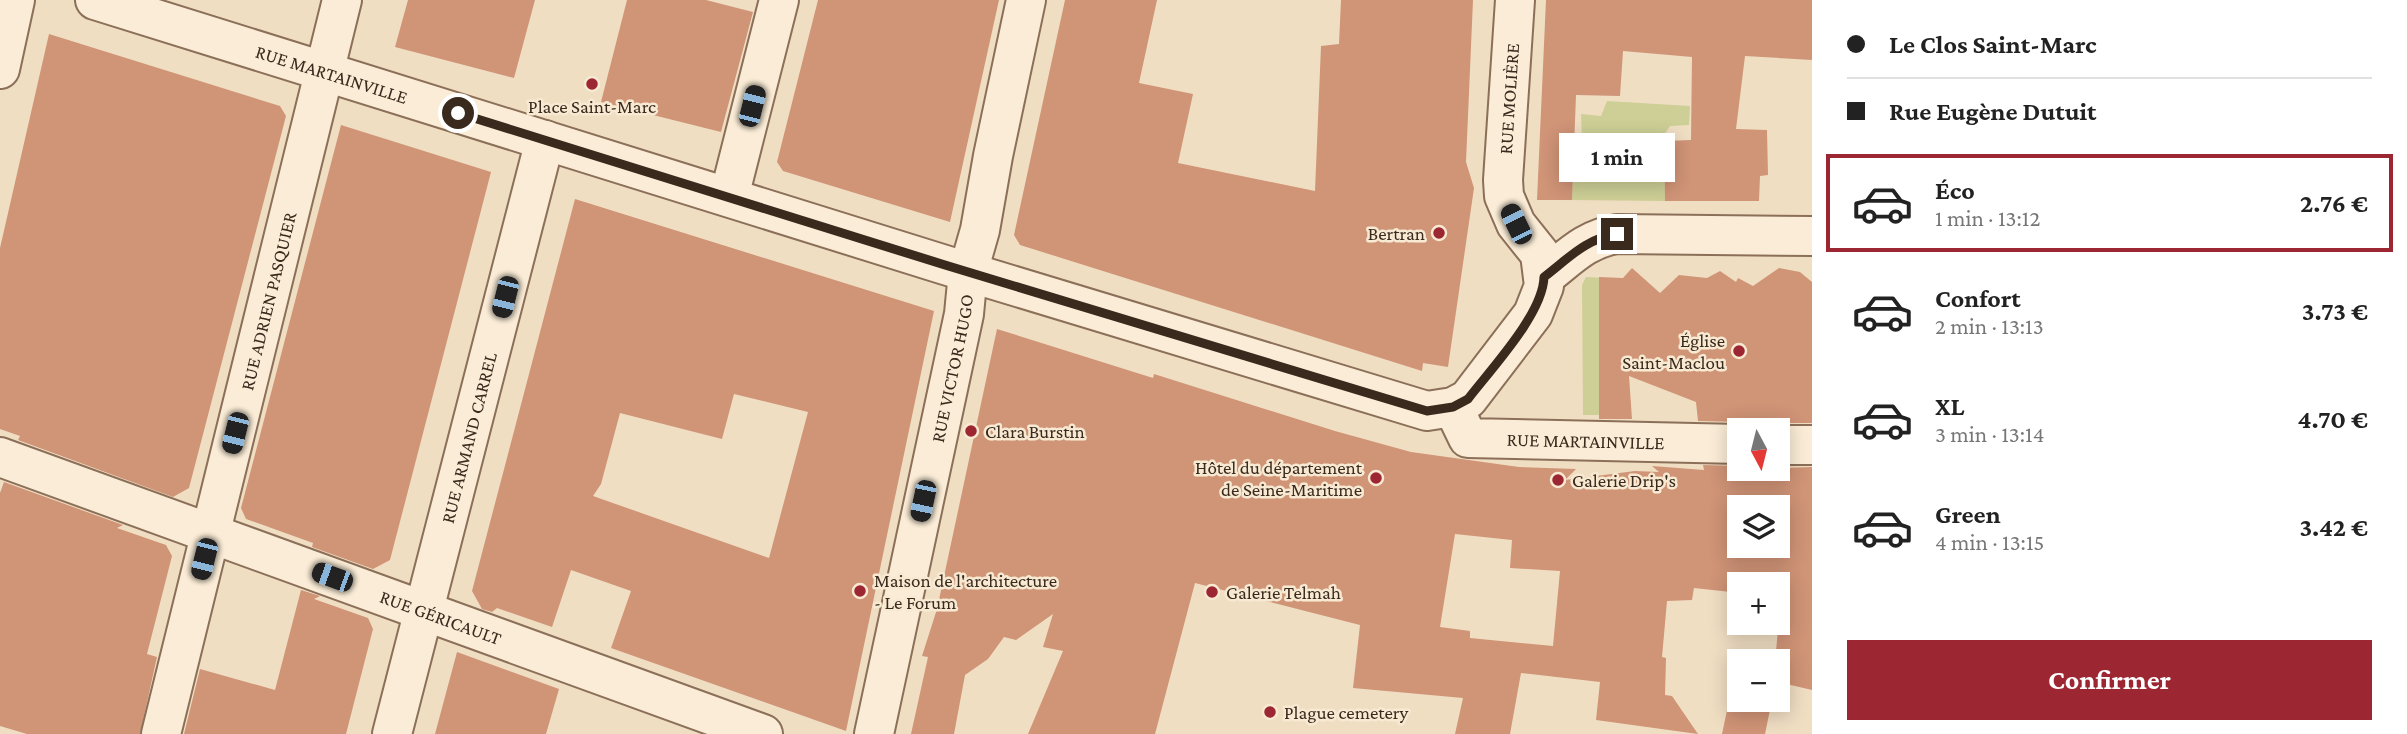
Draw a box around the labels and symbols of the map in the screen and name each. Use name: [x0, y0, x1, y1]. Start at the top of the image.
street label: RUE MARTAINVILLE: [253, 41, 410, 108]
street label: RUE MOLIÈRE: [1495, 42, 1523, 155]
marker: Place Saint-Marc: [584, 76, 600, 92]
car: [737, 83, 768, 129]
place label: Place Saint-Marc: [528, 96, 656, 117]
route start: [442, 97, 474, 129]
callout: 1 min: [1559, 132, 1675, 182]
car: [1498, 201, 1535, 247]
street label: RUE ADRIEN PASQUIER: [236, 209, 300, 392]
route end: [1601, 218, 1633, 250]
place label: Bertran: [1368, 223, 1425, 244]
marker: Bertran: [1431, 225, 1447, 241]
car: [490, 274, 521, 320]
street label: RUE VICTOR HUGO: [927, 293, 977, 444]
place label: Église Saint-Maclou: [1622, 330, 1725, 373]
marker: Église Saint-Maclou: [1731, 343, 1747, 359]
street label: RUE ARMAND CARREL: [437, 350, 501, 526]
car: [220, 410, 251, 456]
north arrow: [1727, 418, 1790, 481]
place label: Clara Burstin: [985, 421, 1085, 442]
marker: Clara Burstin: [963, 423, 979, 439]
street label: RUE MARTAINVILLE: [1506, 429, 1665, 453]
place label: Hôtel du département de Seine-Maritime: [1195, 457, 1363, 500]
marker: Hôtel du département de Seine-Maritime: [1368, 470, 1384, 486]
place label: Galerie Drip's: [1572, 470, 1676, 491]
marker: Galerie Drip's: [1550, 472, 1566, 488]
car: [909, 478, 938, 524]
car: [189, 536, 220, 582]
car: [309, 560, 356, 594]
place label: Maison de l'architecture - Le Forum: [874, 570, 1057, 613]
place label: Galerie Telmah: [1226, 582, 1341, 603]
marker: Maison de l'architecture - Le Forum: [852, 583, 868, 599]
marker: Galerie Telmah: [1204, 584, 1220, 600]
street label: RUE GÉRICAULT: [377, 586, 505, 649]
place label: Plague cemetery: [1284, 702, 1409, 723]
marker: Plague cemetery: [1262, 704, 1278, 720]

